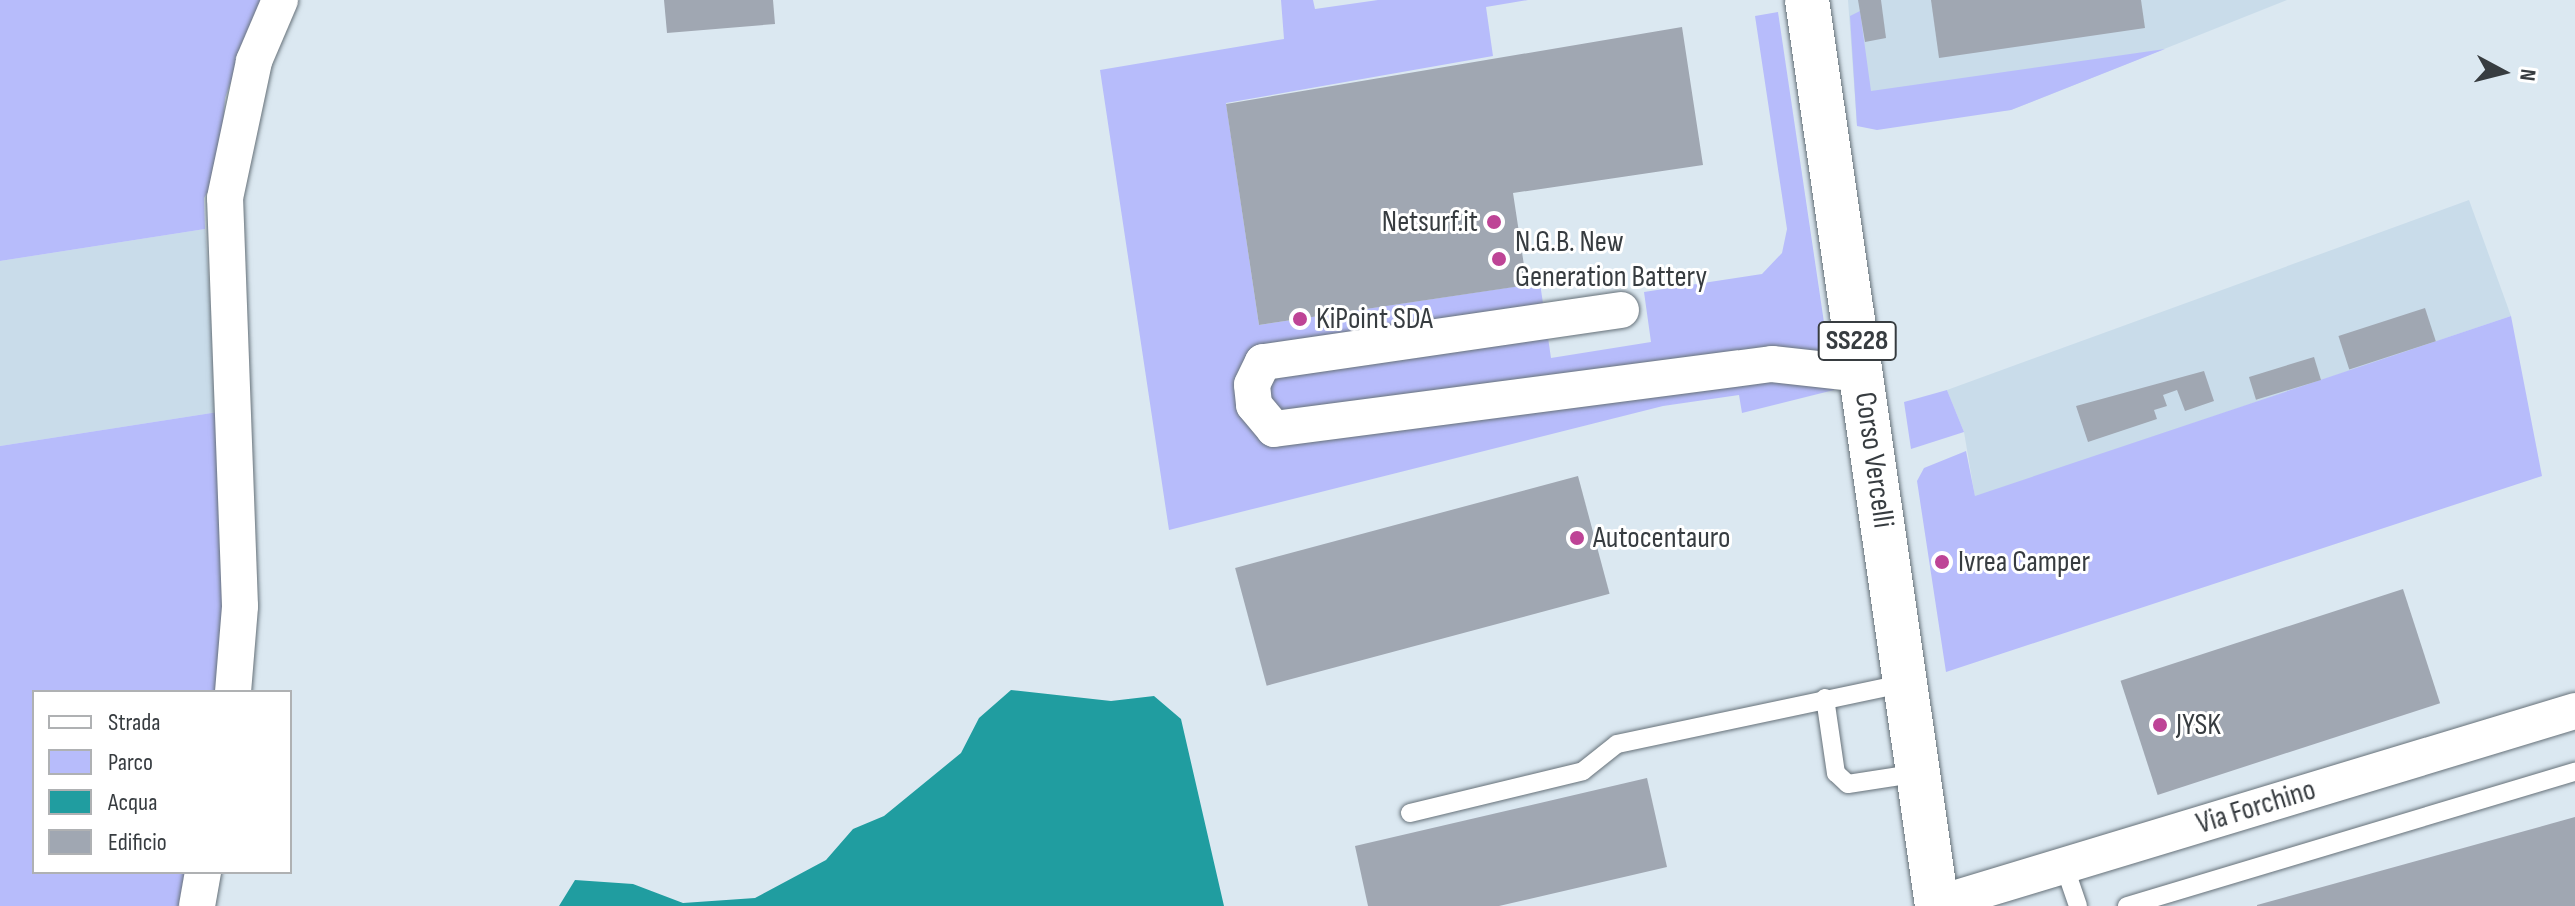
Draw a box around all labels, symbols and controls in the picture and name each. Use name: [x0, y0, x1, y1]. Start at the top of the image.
north arrow: [2463, 32, 2543, 112]
text: N: [2513, 68, 2541, 82]
place label: Netsurf.it: [1382, 204, 1478, 240]
marker: Netsurf.it: [1485, 213, 1503, 231]
place label: N.G.B. New Generation Battery: [1515, 224, 1707, 294]
marker: N.G.B. New Generation Battery: [1490, 250, 1508, 268]
place label: KiPoint SDA: [1316, 301, 1433, 337]
marker: KiPoint SDA: [1291, 310, 1309, 328]
road number: SS228: [1817, 317, 1897, 365]
street label: Corso Vercelli: [1847, 390, 1901, 530]
place label: Autocentauro: [1593, 520, 1730, 556]
marker: Autocentauro: [1568, 529, 1586, 547]
place label: Ivrea Camper: [1958, 544, 2090, 580]
marker: Ivrea Camper: [1933, 553, 1951, 571]
legend: [32, 690, 292, 874]
place label: JYSK: [2176, 707, 2221, 743]
text: Strada: [108, 708, 161, 737]
marker: JYSK: [2151, 716, 2169, 734]
text: Parco: [108, 748, 153, 777]
street label: Via Forchino: [2192, 772, 2320, 842]
text: Acqua: [108, 788, 157, 817]
text: Edificio: [108, 828, 167, 857]

